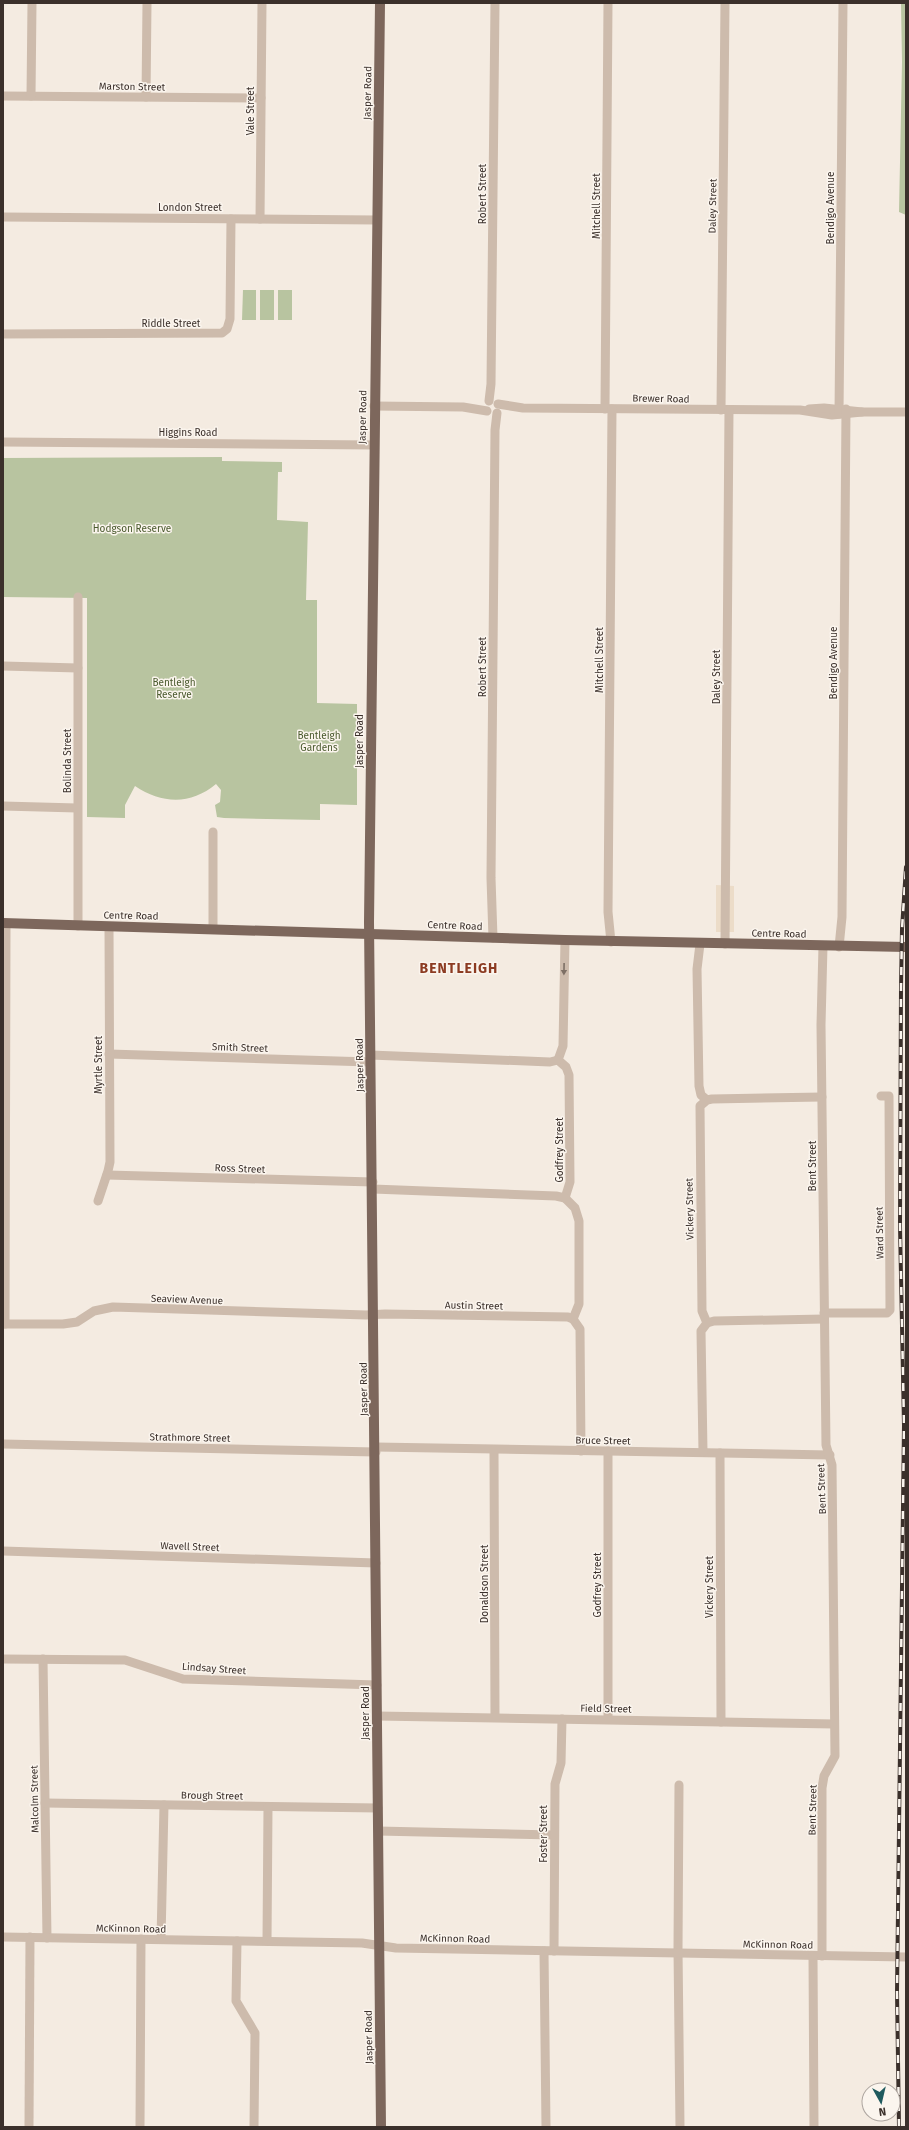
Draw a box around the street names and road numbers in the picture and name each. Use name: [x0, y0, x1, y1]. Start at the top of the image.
street label: Jasper Road: [362, 66, 374, 120]
street label: Marston Street: [99, 80, 166, 94]
street label: Vale Street: [245, 86, 257, 135]
street label: Robert Street: [477, 163, 489, 224]
street label: Bendigo Avenue: [825, 172, 837, 244]
street label: Mitchell Street: [591, 173, 603, 239]
street label: Daley Street: [707, 178, 719, 233]
street label: London Street: [158, 202, 222, 214]
street label: Riddle Street: [142, 318, 201, 330]
street label: Jasper Road: [357, 390, 369, 444]
street label: Brewer Road: [632, 393, 690, 405]
street label: Higgins Road: [158, 427, 218, 439]
street label: Mitchell Street: [594, 627, 606, 693]
street label: Bendigo Avenue: [828, 627, 840, 699]
street label: Robert Street: [477, 636, 489, 697]
street label: Daley Street: [711, 649, 723, 704]
street label: Jasper Road: [354, 714, 366, 768]
street label: Bolinda Street: [62, 728, 74, 793]
street label: Centre Road: [103, 910, 159, 922]
street label: Centre Road: [427, 919, 483, 933]
street label: Centre Road: [751, 928, 807, 940]
street label: Myrtle Street: [93, 1036, 105, 1094]
street label: Jasper Road: [354, 1038, 366, 1092]
street label: Smith Street: [212, 1041, 269, 1055]
street label: Godfrey Street: [554, 1117, 566, 1183]
street label: Bent Street: [807, 1140, 819, 1191]
street label: Ross Street: [214, 1162, 266, 1176]
street label: Vickery Street: [683, 1177, 697, 1240]
street label: Ward Street: [874, 1206, 886, 1259]
street label: Seaview Avenue: [151, 1293, 223, 1307]
street label: Austin Street: [445, 1299, 504, 1313]
street label: Jasper Road: [358, 1362, 370, 1416]
street label: Strathmore Street: [150, 1431, 231, 1445]
street label: Bruce Street: [575, 1435, 631, 1447]
street label: Bent Street: [815, 1463, 829, 1515]
street label: Wavell Street: [160, 1540, 220, 1554]
street label: Donaldson Street: [479, 1544, 491, 1623]
street label: Godfrey Street: [592, 1552, 604, 1618]
street label: Vickery Street: [704, 1556, 716, 1618]
street label: Lindsay Street: [181, 1661, 247, 1677]
street label: Jasper Road: [360, 1686, 372, 1740]
street label: Field Street: [580, 1703, 632, 1715]
street label: Malcolm Street: [28, 1765, 42, 1833]
street label: Bent Street: [807, 1784, 819, 1836]
street label: Brough Street: [181, 1789, 244, 1803]
street label: Foster Street: [538, 1805, 550, 1863]
street label: McKinnon Road: [96, 1922, 166, 1936]
street label: McKinnon Road: [420, 1932, 490, 1946]
street label: McKinnon Road: [743, 1938, 813, 1952]
street label: Jasper Road: [363, 2010, 375, 2064]

